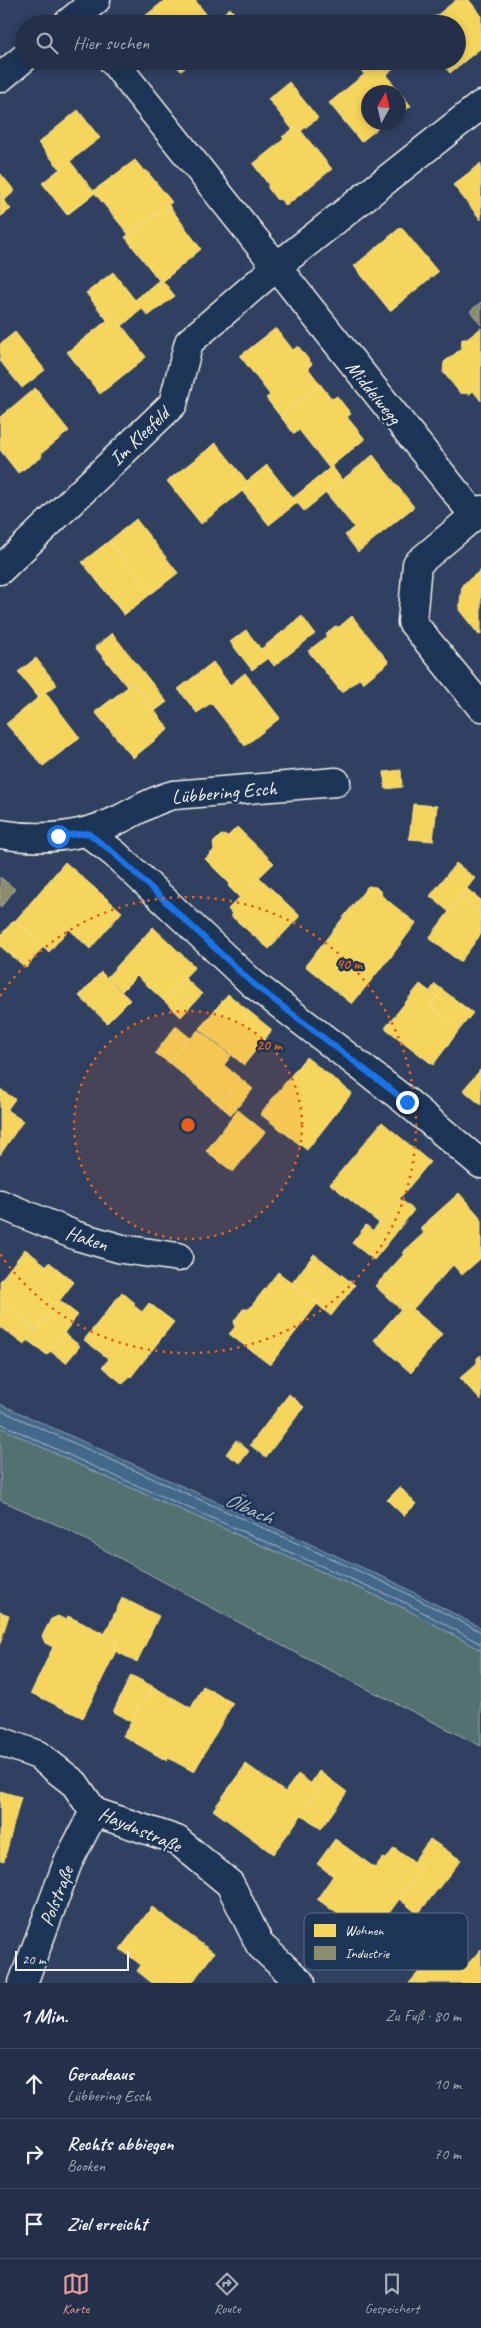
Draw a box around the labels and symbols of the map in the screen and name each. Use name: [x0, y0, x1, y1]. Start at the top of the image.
north arrow: [361, 85, 406, 130]
street label: Middelwegg: [340, 355, 408, 431]
street label: Im Kleefeld: [104, 400, 177, 471]
street label: Lübbering Esch: [171, 775, 278, 810]
route start: [47, 825, 70, 848]
text: 40 m: [336, 955, 363, 974]
text: 20 m: [256, 1036, 283, 1055]
route end: [396, 1091, 419, 1114]
centre of rings: [179, 1116, 197, 1134]
street label: Haken: [63, 1220, 112, 1257]
water label: Ölbach: [221, 1486, 279, 1531]
street label: Haydnstraße: [95, 1801, 186, 1859]
street label: Polstraße: [34, 1861, 80, 1930]
legend: [304, 1913, 468, 1970]
text: Wohnen: [345, 1922, 384, 1939]
text: Industrie: [345, 1945, 391, 1962]
scale bar: [15, 1948, 129, 1971]

